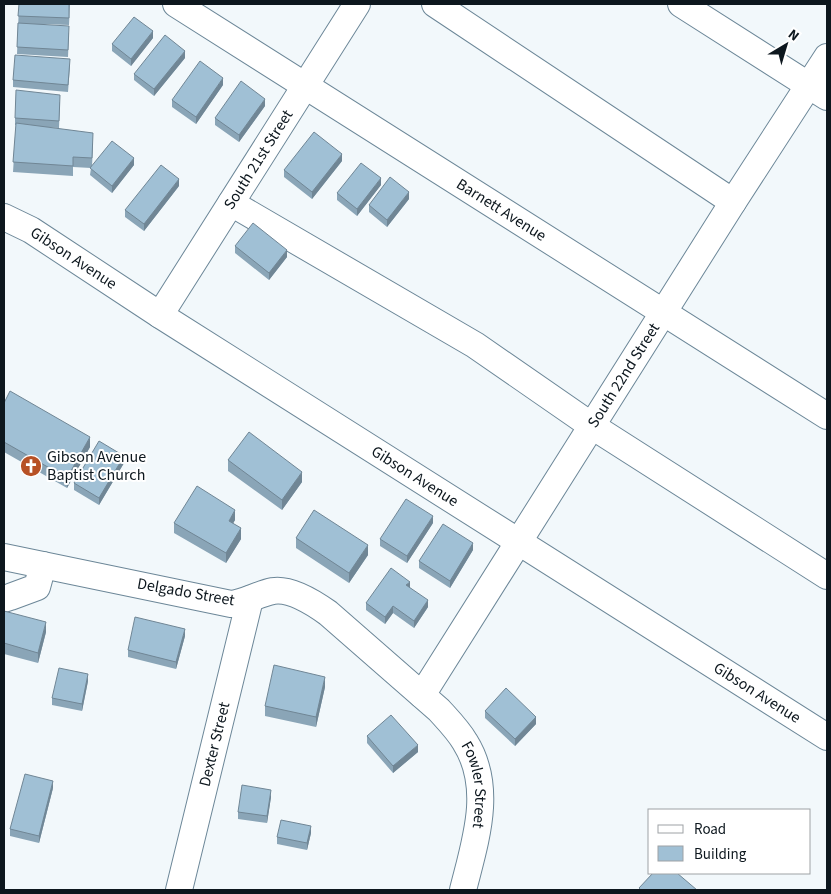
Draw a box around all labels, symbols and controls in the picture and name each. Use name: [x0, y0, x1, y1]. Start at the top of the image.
north arrow: [761, 20, 811, 70]
text: N: [784, 25, 803, 46]
street label: South 21st Street: [219, 105, 299, 214]
street label: Barnett Avenue: [452, 173, 551, 247]
street label: Gibson Avenue: [26, 222, 121, 295]
street label: South 22nd Street: [582, 318, 665, 432]
street label: Gibson Avenue: [367, 440, 463, 512]
place label: Gibson Avenue Baptist Church: [47, 446, 146, 486]
church icon: Gibson Avenue Baptist Church: [19, 454, 43, 478]
street label: Delgado Street: [136, 573, 237, 611]
street label: Gibson Avenue: [709, 657, 805, 729]
street label: Dexter Street: [194, 699, 236, 789]
street label: Fowler Street: [456, 737, 491, 831]
legend: [648, 809, 811, 874]
text: Road: [694, 819, 726, 840]
text: Building: [694, 844, 747, 865]

